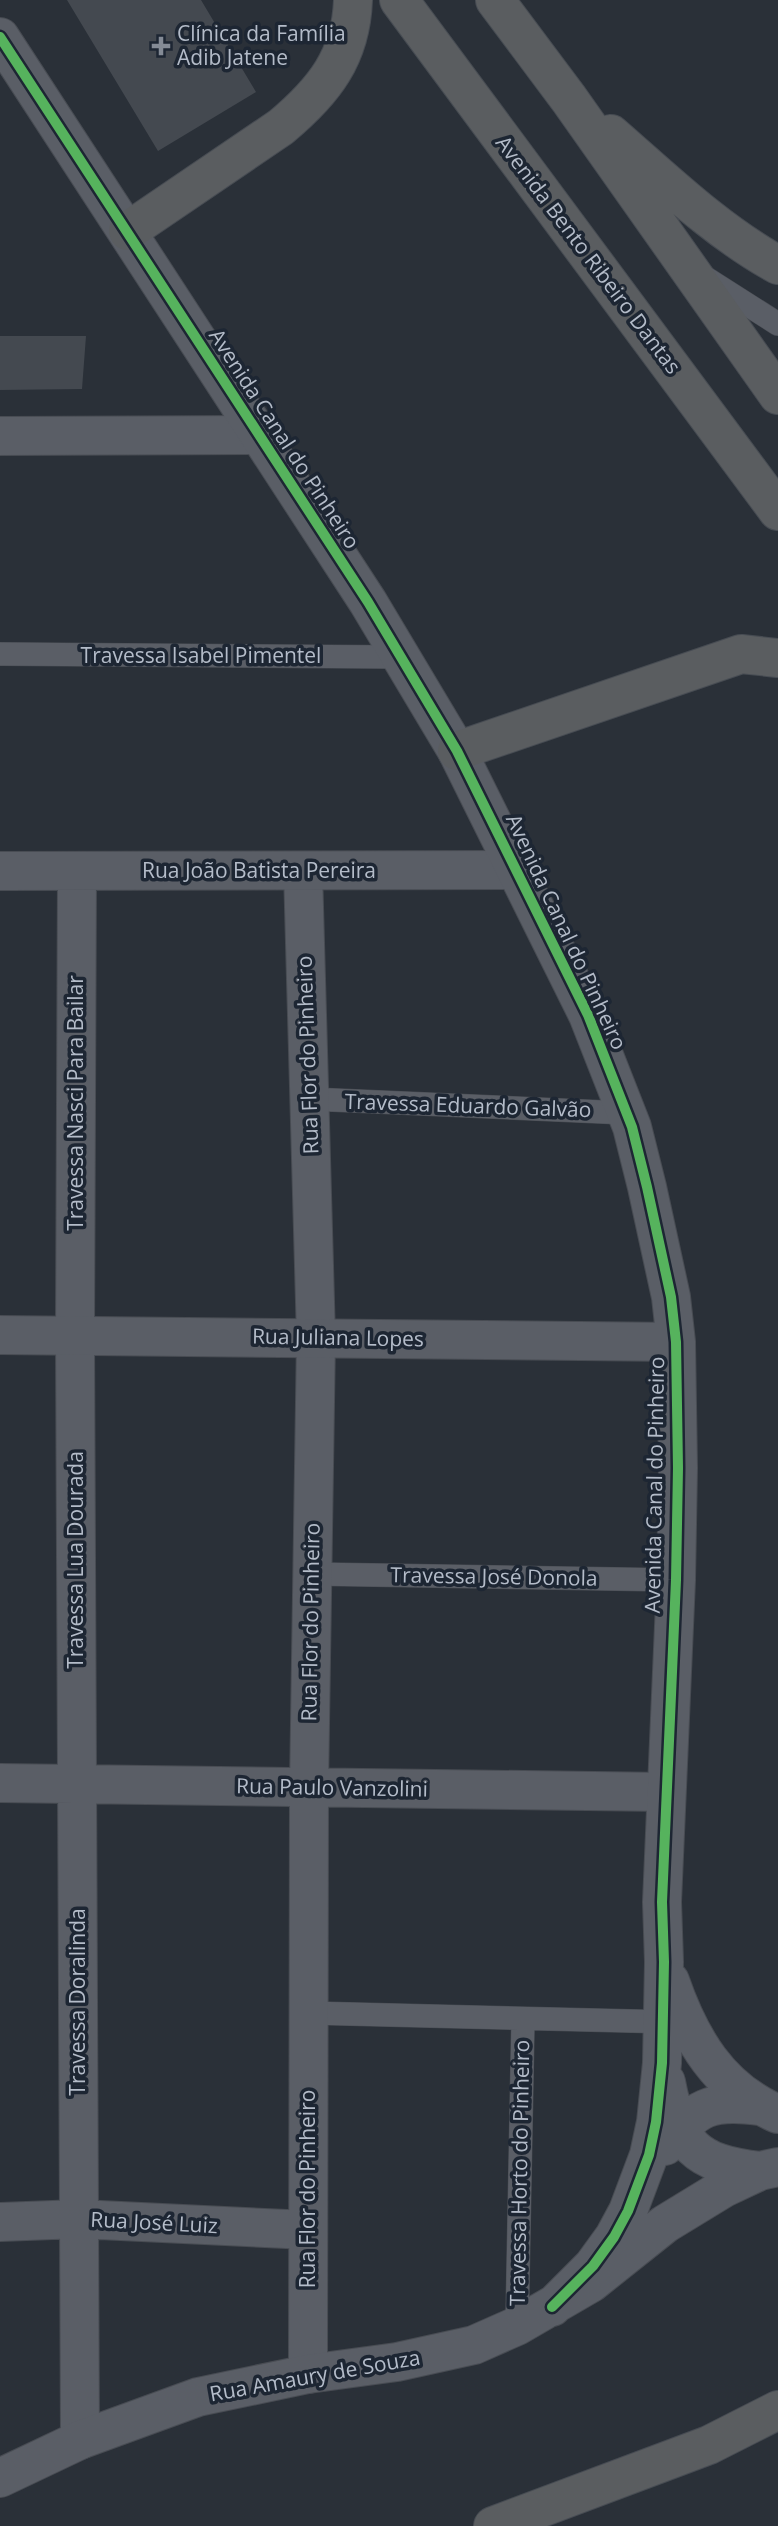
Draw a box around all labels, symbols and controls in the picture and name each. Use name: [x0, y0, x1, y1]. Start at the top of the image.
place label: Clínica da Família Adib Jatene: [177, 19, 346, 71]
marker: Clínica da Família Adib Jatene: [151, 36, 171, 56]
street label: Avenida Bento Ribeiro Dantas: [490, 130, 688, 379]
street label: Avenida Canal do Pinheiro: [203, 323, 367, 554]
street label: Travessa Isabel Pimentel: [81, 641, 321, 669]
street label: Avenida Canal do Pinheiro: [500, 809, 634, 1054]
street label: Rua João Batista Pereira: [142, 856, 376, 884]
street label: Rua Flor do Pinheiro: [290, 955, 324, 1155]
street label: Travessa Nasci Para Bailar: [61, 975, 89, 1231]
street label: Travessa Eduardo Galvão: [344, 1087, 592, 1123]
street label: Rua Juliana Lopes: [252, 1322, 424, 1352]
street label: Avenida Canal do Pinheiro: [638, 1356, 670, 1614]
street label: Travessa Lua Dourada: [61, 1451, 89, 1669]
street label: Rua Flor do Pinheiro: [294, 1522, 326, 1722]
street label: Travessa José Donola: [390, 1560, 598, 1592]
street label: Rua Paulo Vanzolini: [236, 1771, 428, 1803]
street label: Travessa Doralinda: [63, 1908, 91, 2096]
street label: Travessa Horto do Pinheiro: [503, 2040, 535, 2306]
street label: Rua Flor do Pinheiro: [293, 2090, 321, 2288]
street label: Rua José Luiz: [90, 2205, 219, 2239]
street label: Rua Amaury de Souza: [207, 2343, 422, 2407]

